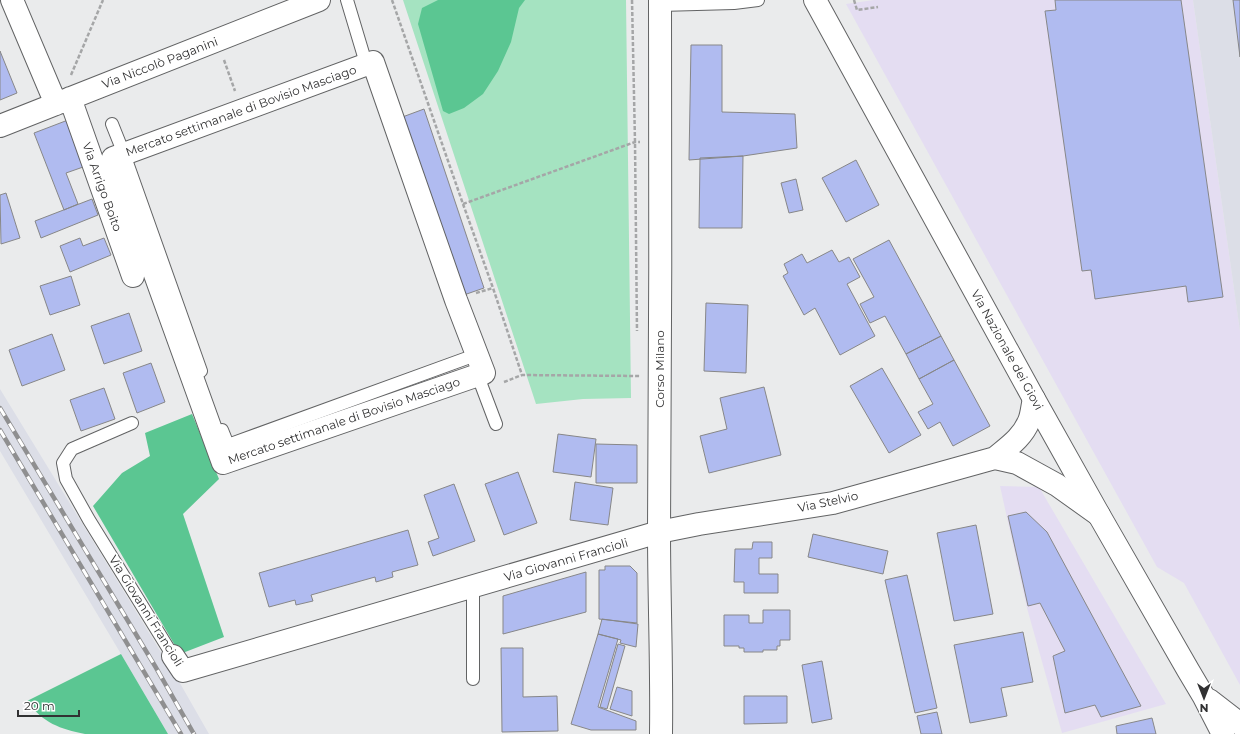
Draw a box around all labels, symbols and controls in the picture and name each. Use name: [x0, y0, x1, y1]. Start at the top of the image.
street label: Via Niccolò Paganini: [100, 34, 220, 92]
street label: Mercato settimanale di Bovisio Masciago: [123, 62, 358, 159]
street label: Via Arrigo Boito: [79, 140, 126, 233]
street label: Via Nazionale dei Giovi: [968, 287, 1047, 413]
street label: Corso Milano: [652, 330, 667, 408]
street label: Mercato settimanale di Bovisio Masciago: [226, 374, 462, 467]
street label: Via Stelvio: [796, 488, 859, 515]
street label: Via Giovanni Francioli: [502, 535, 630, 584]
street label: Via Giovanni Francioli: [106, 552, 187, 669]
north arrow: [1184, 678, 1224, 718]
scale bar: [18, 692, 79, 718]
text: 20 m: [24, 698, 55, 713]
text: N: [1200, 701, 1208, 715]

